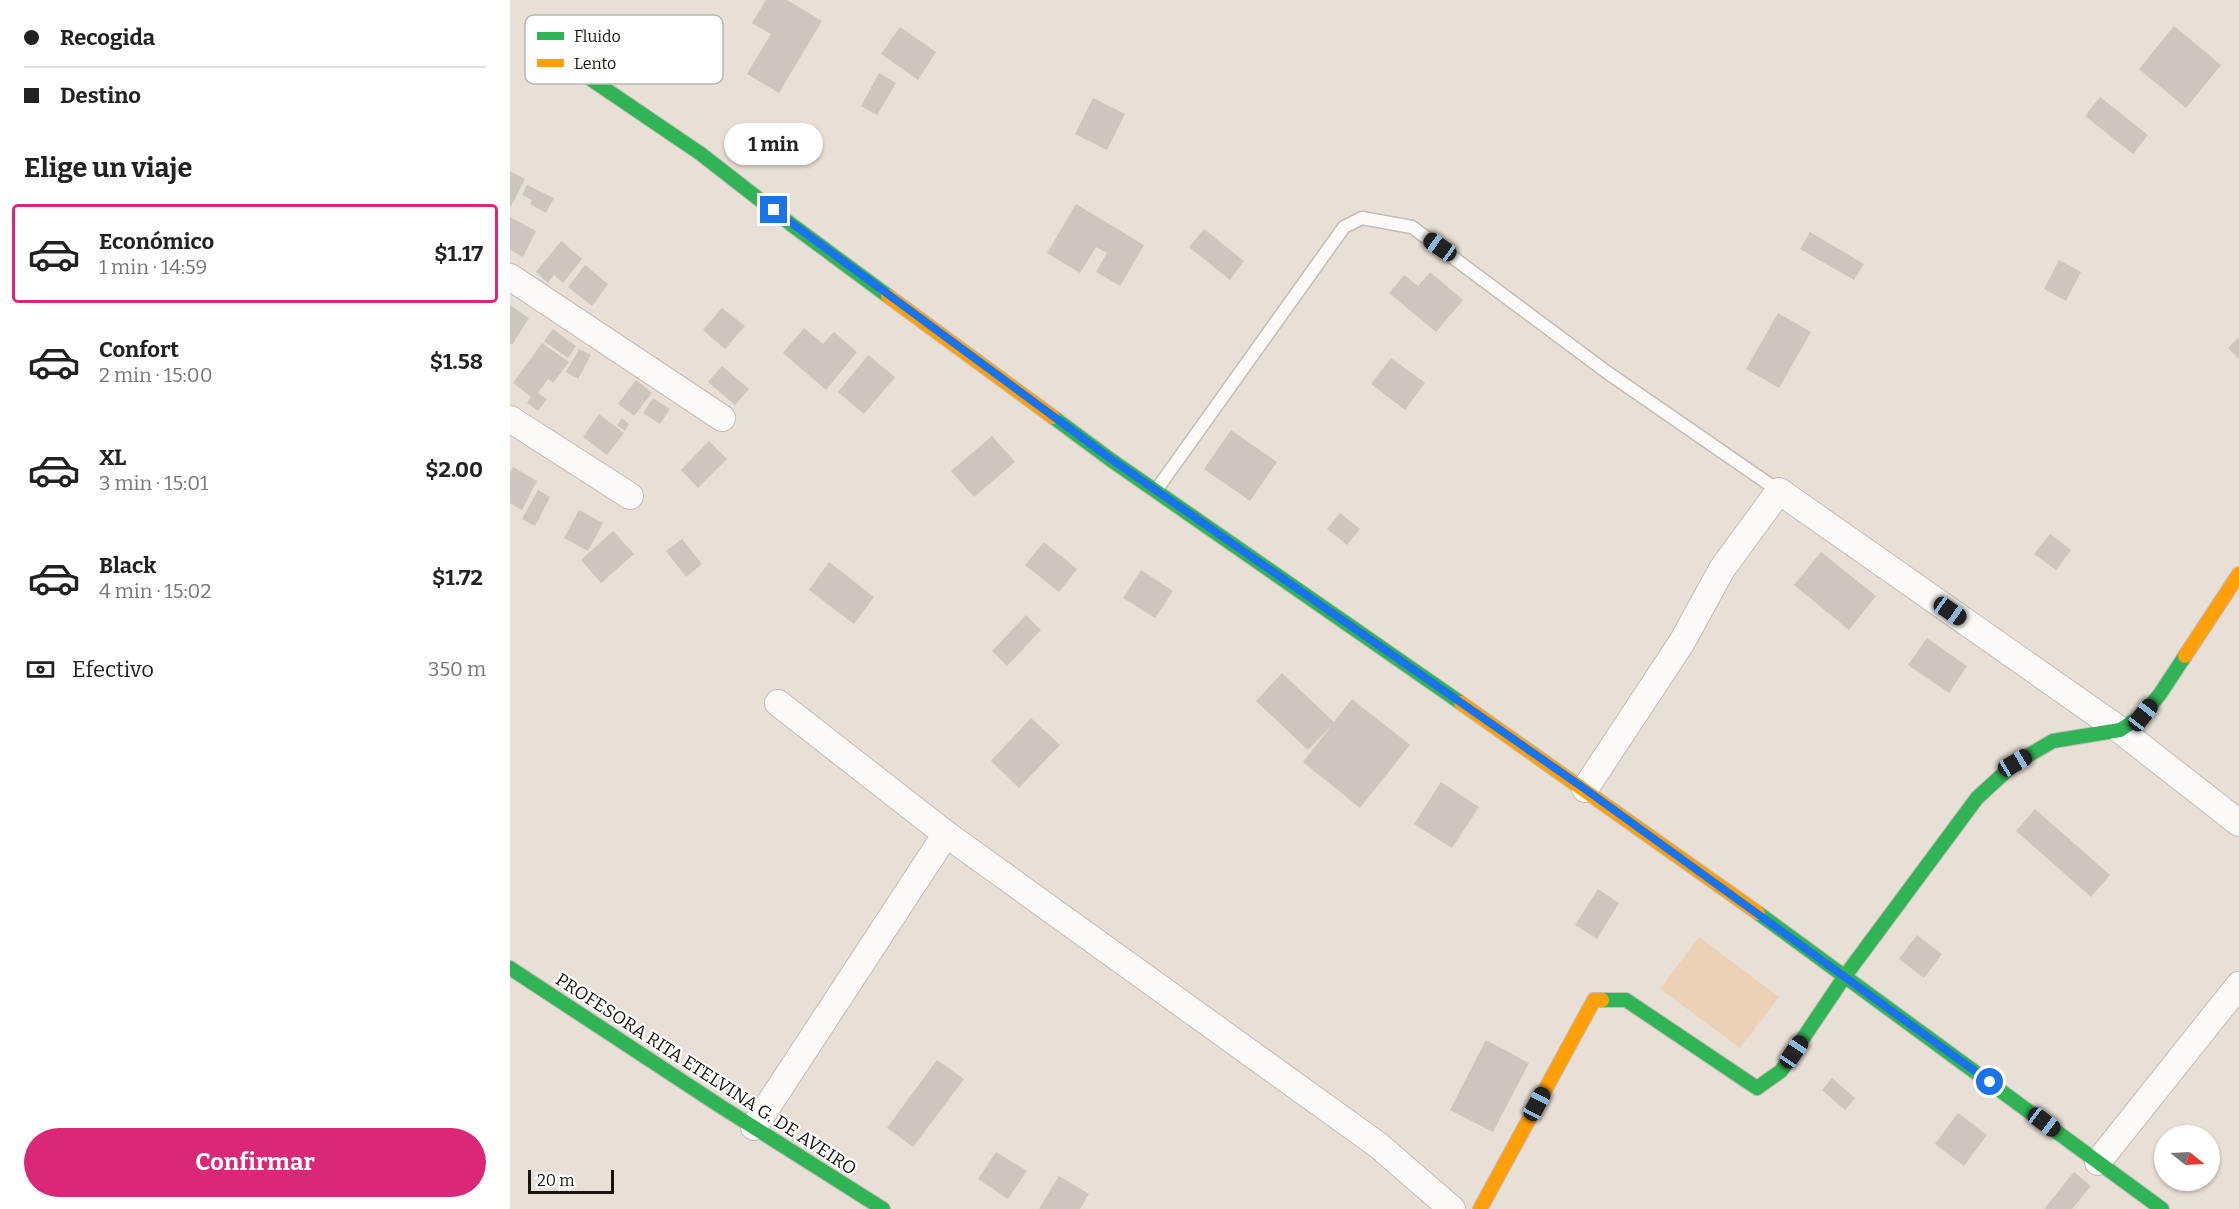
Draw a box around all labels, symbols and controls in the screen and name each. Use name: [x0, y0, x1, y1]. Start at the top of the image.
legend: [525, 15, 723, 84]
text: Recogida: [60, 24, 155, 51]
text: Fluido: [574, 27, 621, 46]
text: Lento: [574, 54, 616, 73]
text: Destino: [60, 82, 141, 109]
callout: 1 min: [724, 123, 824, 165]
text: 1 min: [748, 132, 799, 156]
text: Elige un viaje: [24, 152, 192, 184]
route end: [760, 196, 787, 223]
icon: car: [27, 227, 81, 281]
text: Económico: [99, 228, 214, 255]
car: [1420, 229, 1460, 265]
text: $1.17: [434, 240, 483, 267]
text: 1 min · 14:59: [99, 255, 207, 279]
icon: car: [27, 335, 81, 389]
text: Confort: [99, 336, 179, 363]
text: $1.58: [430, 348, 483, 375]
text: 2 min · 15:00: [99, 363, 212, 387]
icon: car: [27, 443, 81, 497]
text: XL: [99, 444, 126, 471]
text: $2.00: [425, 456, 483, 483]
text: 3 min · 15:01: [99, 471, 208, 495]
icon: car: [27, 551, 81, 605]
text: Black: [99, 552, 156, 579]
text: $1.72: [432, 564, 483, 591]
text: 4 min · 15:02: [99, 579, 211, 603]
car: [1930, 593, 1970, 629]
icon: cash: [24, 653, 57, 686]
text: Efectivo: [72, 656, 154, 683]
text: 350 m: [428, 657, 486, 681]
car: [2125, 695, 2161, 735]
car: [1995, 746, 2035, 780]
street label: PROFESORA RITA ETELVINA G. DE AVEIRO: [551, 968, 861, 1180]
car: [1776, 1032, 1812, 1072]
route start: [1976, 1068, 2003, 1095]
car: [1521, 1084, 1553, 1124]
car: [2024, 1104, 2064, 1140]
north arrow: [2154, 1125, 2220, 1191]
map controls: [2154, 1125, 2220, 1191]
button: Confirmar: [24, 1128, 486, 1197]
scale bar: [528, 1167, 614, 1194]
text: 20 m: [537, 1171, 574, 1190]

